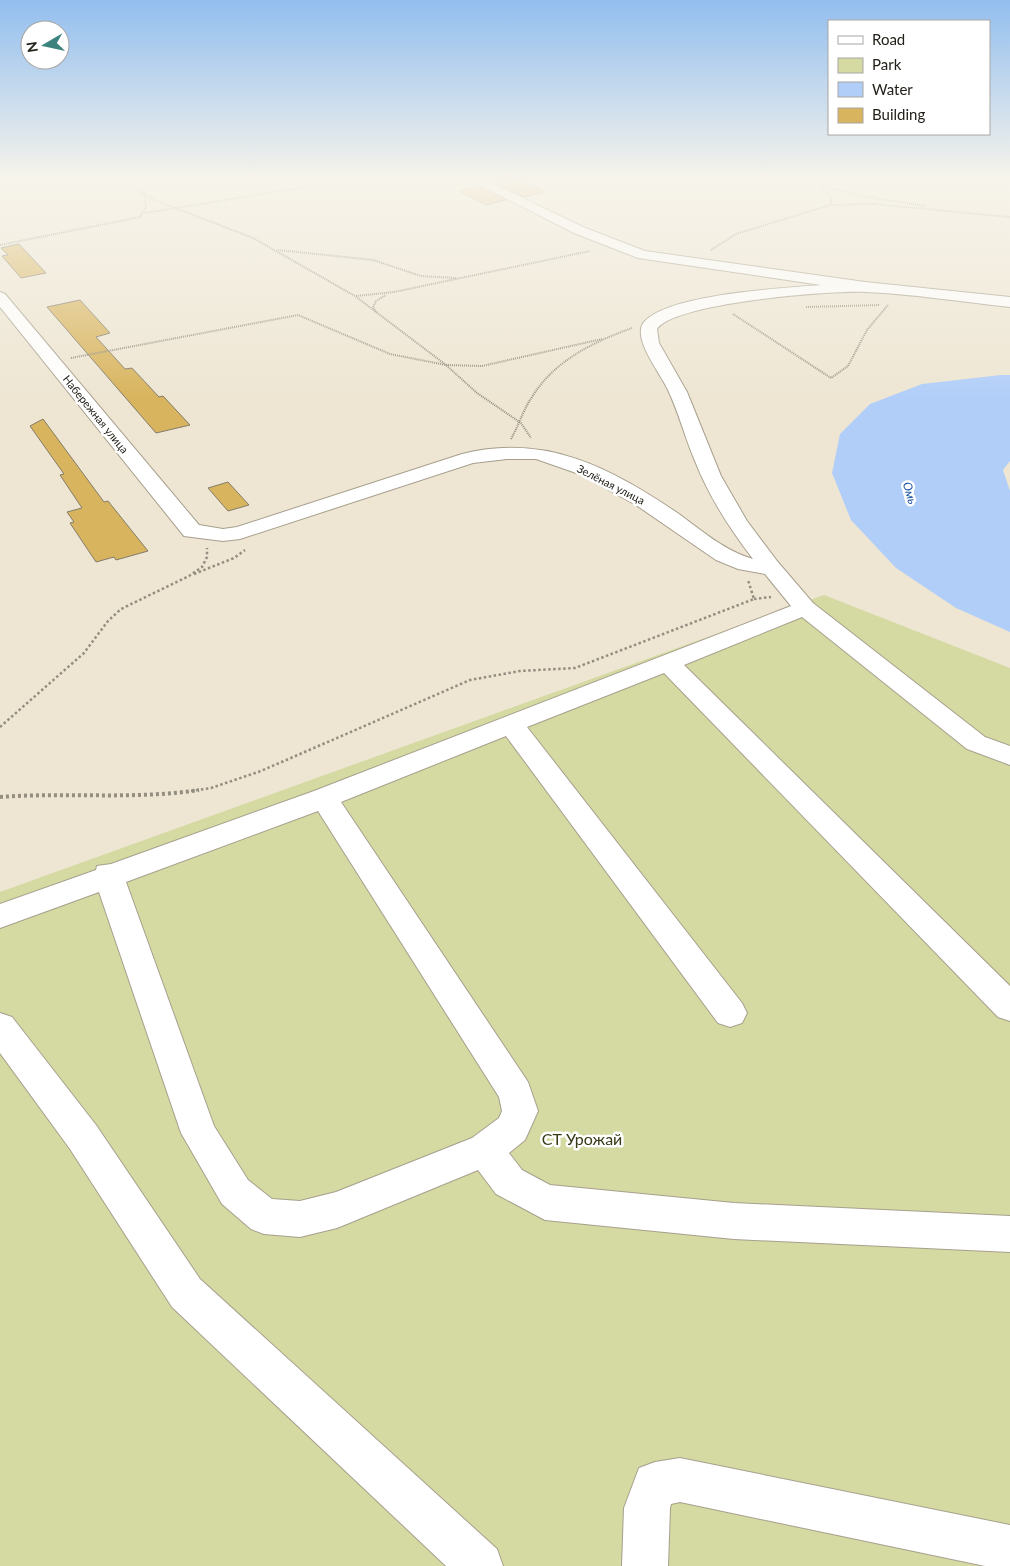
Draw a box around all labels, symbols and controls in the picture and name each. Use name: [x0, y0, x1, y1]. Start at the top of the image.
north arrow: [20, 20, 70, 70]
legend: [828, 20, 990, 135]
text: Road: [872, 30, 905, 48]
text: N: [22, 40, 41, 54]
text: Park: [872, 55, 902, 73]
text: Water: [872, 80, 913, 98]
text: Building: [872, 105, 925, 123]
street label: Набережная улица: [61, 372, 131, 456]
street label: Зелёная улица: [575, 461, 647, 507]
water label: Омь: [900, 480, 920, 506]
park label: СТ Урожай: [542, 1129, 622, 1148]

